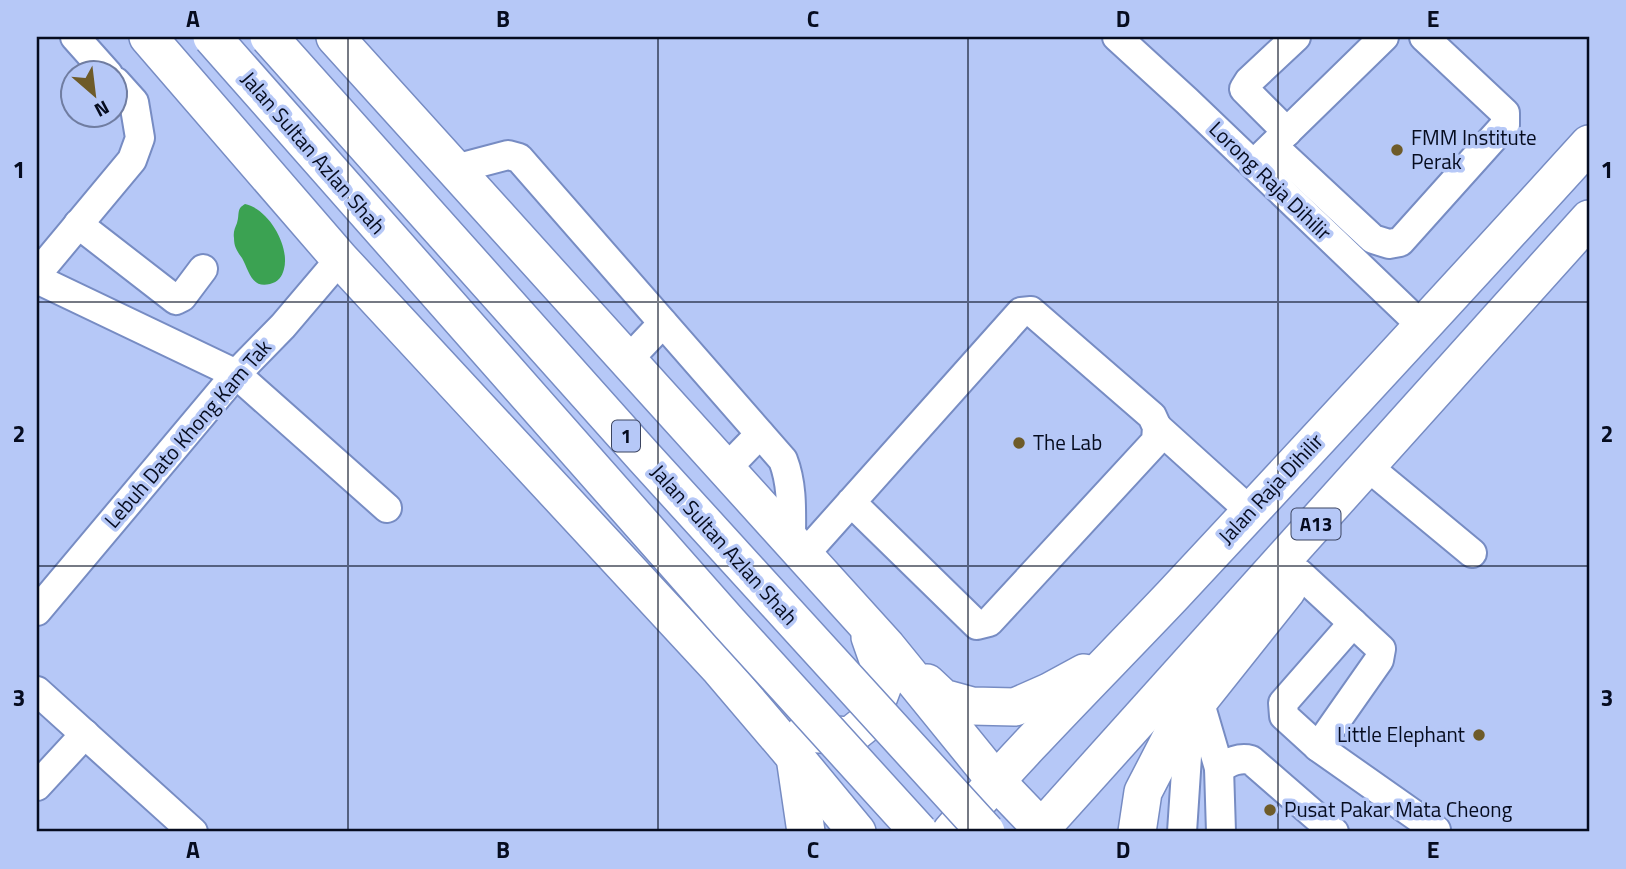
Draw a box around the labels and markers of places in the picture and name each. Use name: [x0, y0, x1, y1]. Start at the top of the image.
place label: FMM Institute Perak: [1411, 121, 1537, 177]
marker: FMM Institute Perak: [1389, 142, 1405, 158]
place label: The Lab: [1033, 426, 1102, 458]
marker: The Lab: [1011, 435, 1027, 451]
place label: Little Elephant: [1337, 718, 1466, 750]
marker: Little Elephant: [1471, 727, 1487, 743]
place label: Pusat Pakar Mata Cheong: [1284, 793, 1512, 825]
marker: Pusat Pakar Mata Cheong: [1262, 802, 1278, 818]

